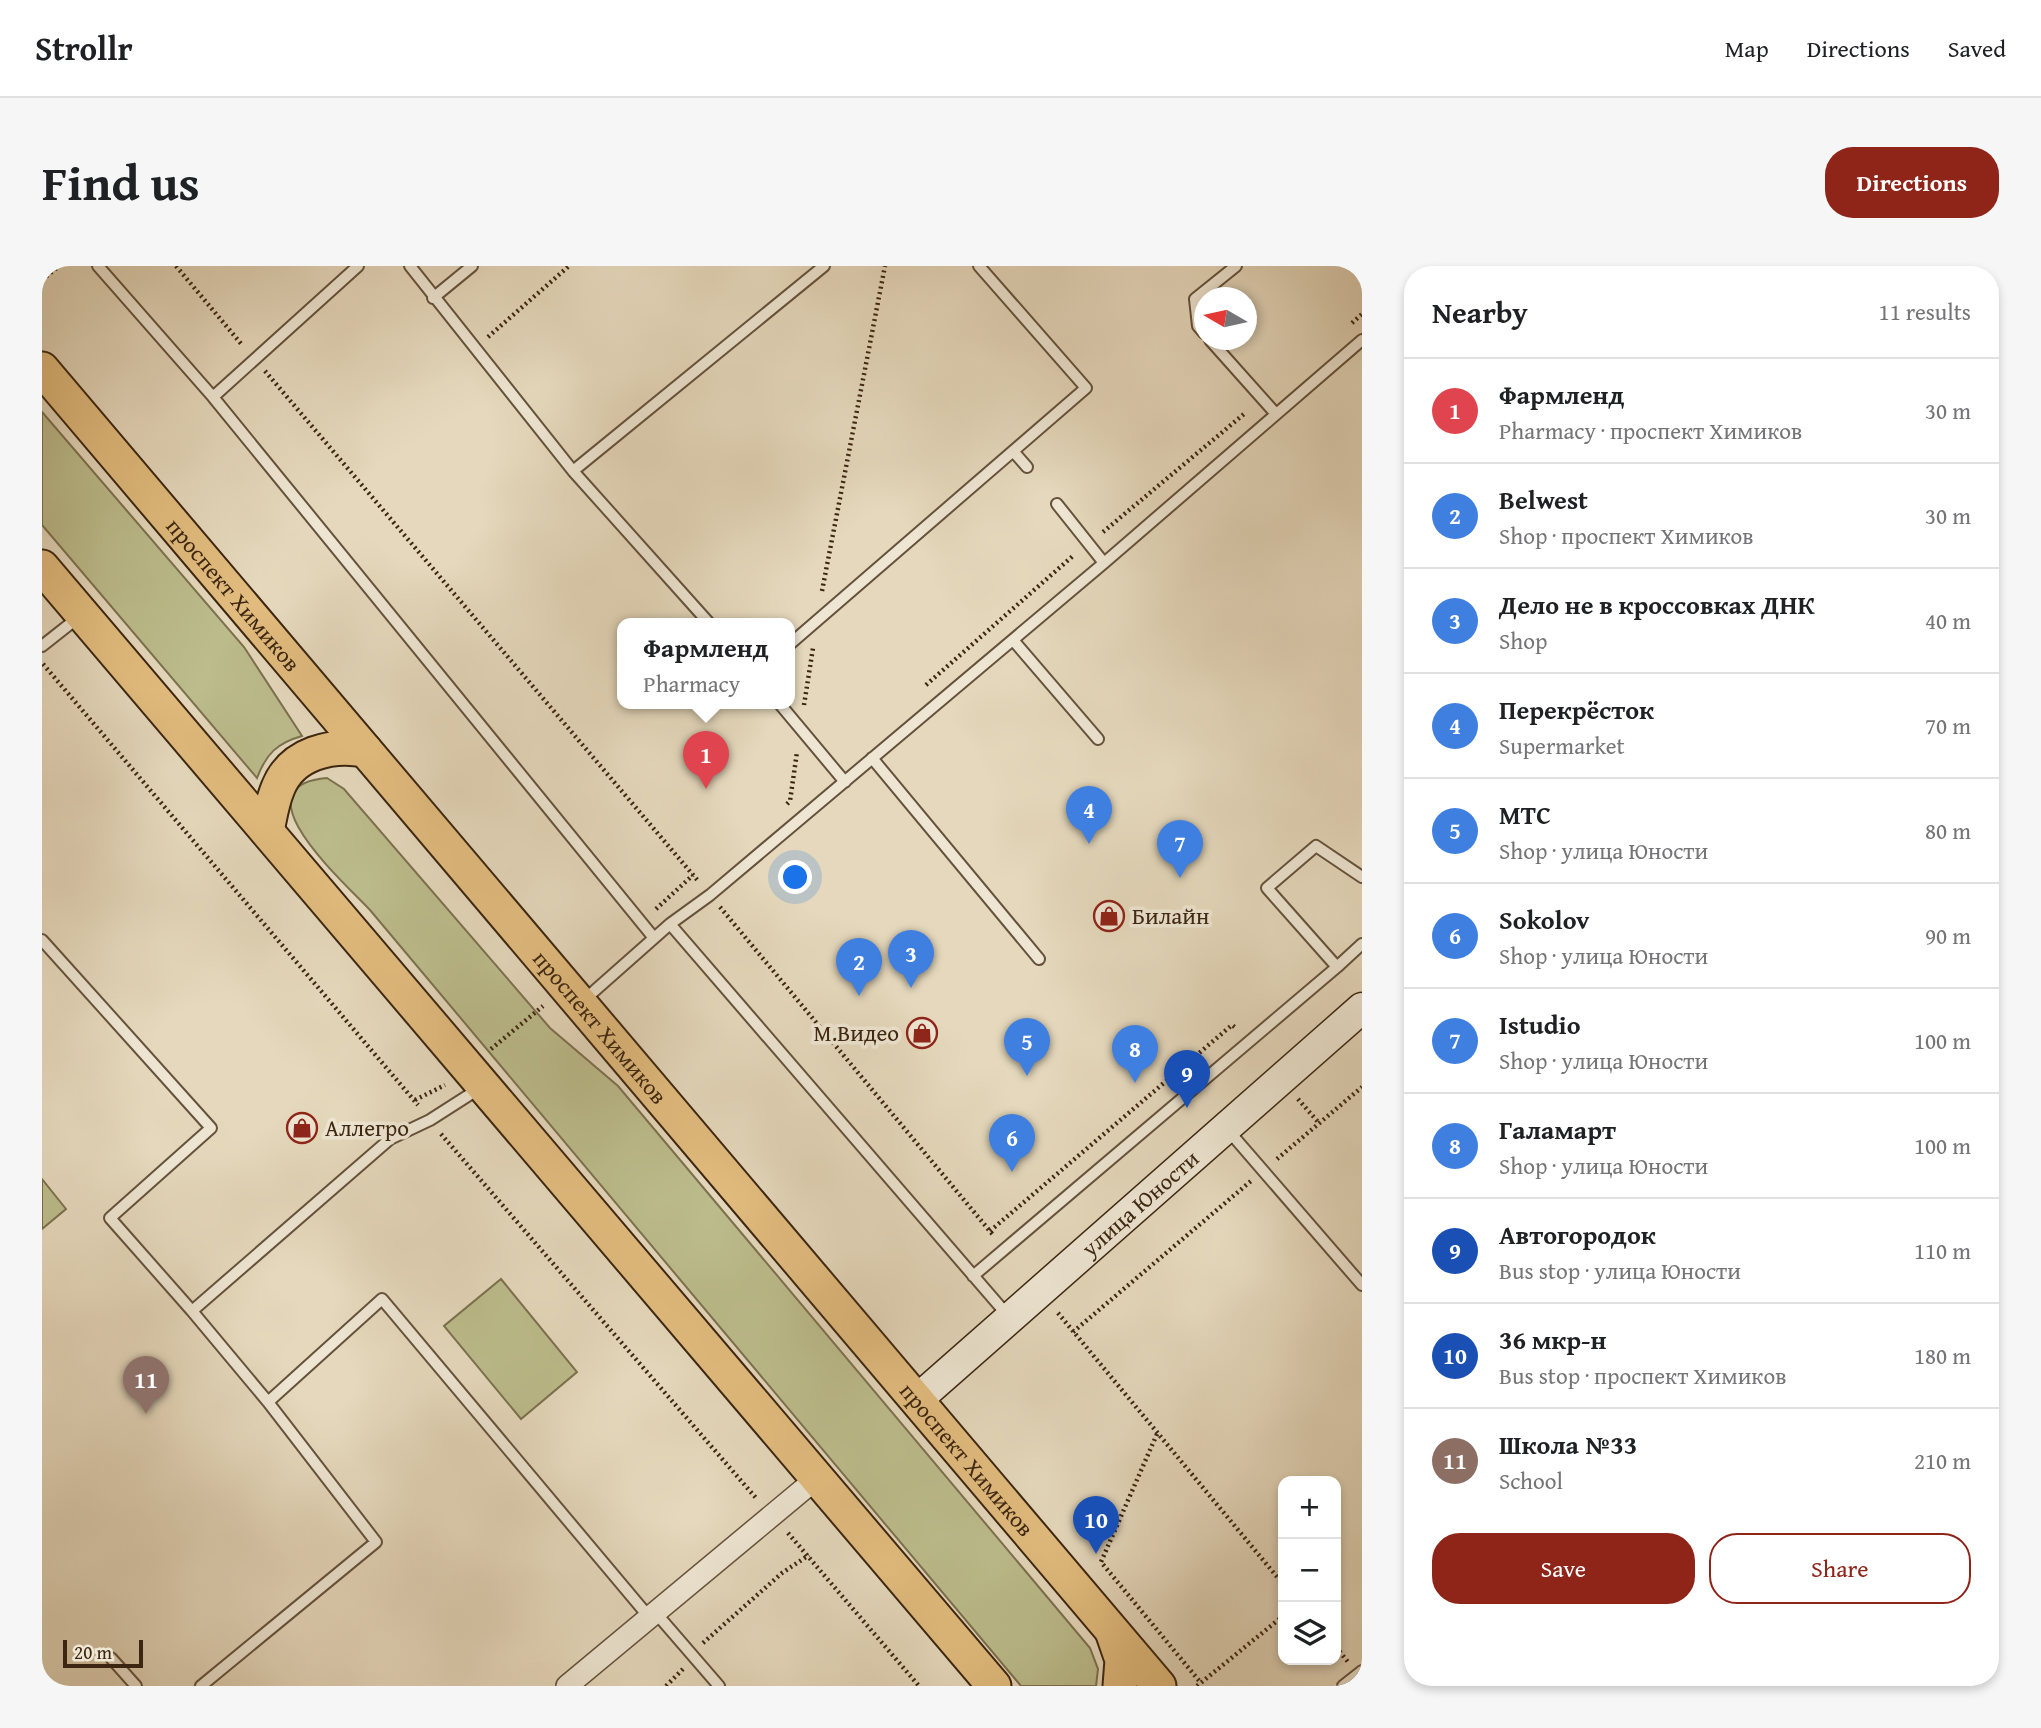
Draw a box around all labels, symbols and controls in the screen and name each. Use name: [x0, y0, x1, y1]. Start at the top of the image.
text: Strollr: [35, 24, 133, 72]
text: Map: [1725, 31, 1769, 66]
text: Directions: [1807, 31, 1910, 66]
text: Saved: [1948, 31, 2006, 66]
text: Find us: [42, 146, 200, 218]
button: Directions: [1825, 147, 1999, 218]
north arrow: [1194, 287, 1257, 350]
text: Nearby: [1432, 290, 1528, 334]
text: 11 results: [1879, 295, 1971, 328]
text: Фармленд: [1499, 375, 1624, 414]
text: 1: [1449, 394, 1461, 427]
text: 30 m: [1925, 394, 1971, 427]
text: Pharmacy · проспект Химиков: [1499, 414, 1802, 447]
text: Belwest: [1499, 480, 1588, 519]
text: 2: [1449, 499, 1461, 532]
text: 30 m: [1925, 499, 1971, 532]
street label: проспект Химиков: [159, 510, 309, 678]
text: Shop · проспект Химиков: [1499, 519, 1754, 552]
text: Дело не в кроссовках ДНК: [1499, 585, 1815, 624]
text: 3: [1449, 604, 1461, 637]
text: 40 m: [1925, 604, 1971, 637]
popup: [617, 618, 795, 709]
text: Shop: [1499, 624, 1547, 657]
text: Фармленд: [643, 628, 769, 667]
text: Pharmacy: [643, 667, 740, 700]
text: Перекрёсток: [1499, 690, 1654, 729]
text: 4: [1449, 709, 1461, 742]
text: 70 m: [1925, 709, 1971, 742]
text: Supermarket: [1499, 729, 1625, 762]
pin: 1: [683, 731, 729, 789]
pin: 4: [1066, 786, 1112, 844]
text: МТС: [1499, 795, 1551, 834]
text: 5: [1449, 814, 1461, 847]
text: 80 m: [1925, 814, 1971, 847]
pin: 7: [1157, 820, 1203, 878]
text: Shop · улица Юности: [1499, 834, 1708, 867]
your location: [778, 860, 812, 894]
shop icon: Билайн: [1092, 899, 1126, 933]
place label: Билайн: [1132, 899, 1209, 932]
text: Sokolov: [1499, 900, 1589, 939]
text: 6: [1449, 919, 1461, 952]
text: 90 m: [1925, 919, 1971, 952]
pin: 3: [888, 930, 934, 988]
pin: 2: [836, 938, 882, 996]
text: Shop · улица Юности: [1499, 939, 1708, 972]
street label: проспект Химиков: [526, 943, 675, 1111]
text: Istudio: [1499, 1005, 1581, 1044]
place label: М.Видео: [814, 1016, 899, 1049]
shop icon: М.Видео: [905, 1016, 939, 1050]
pin: 5: [1004, 1018, 1050, 1076]
text: 7: [1449, 1024, 1461, 1057]
text: 100 m: [1914, 1024, 1971, 1057]
pin: 8: [1112, 1025, 1158, 1083]
text: Shop · улица Юности: [1499, 1044, 1708, 1077]
pin: 9: [1164, 1050, 1210, 1108]
text: Галамарт: [1499, 1110, 1616, 1149]
shop icon: Аллегро: [285, 1111, 319, 1145]
place label: Аллегро: [325, 1111, 409, 1144]
pin: 6: [989, 1114, 1035, 1172]
text: 8: [1449, 1129, 1461, 1162]
text: 100 m: [1914, 1129, 1971, 1162]
street label: улица Юности: [1073, 1142, 1206, 1265]
text: Shop · улица Юности: [1499, 1149, 1708, 1182]
text: Автогородок: [1499, 1215, 1656, 1254]
text: 9: [1449, 1234, 1461, 1267]
text: 110 m: [1914, 1234, 1971, 1267]
text: Bus stop · улица Юности: [1499, 1254, 1741, 1287]
text: 36 мкр-н: [1499, 1320, 1606, 1359]
text: 10: [1443, 1339, 1467, 1372]
text: 180 m: [1914, 1339, 1971, 1372]
pin: 11: [123, 1356, 169, 1414]
text: Bus stop · проспект Химиков: [1499, 1359, 1786, 1392]
street label: проспект Химиков: [893, 1375, 1042, 1543]
text: Школа №33: [1499, 1425, 1637, 1464]
text: 11: [1443, 1444, 1467, 1477]
text: 210 m: [1914, 1444, 1971, 1477]
text: School: [1499, 1464, 1563, 1497]
map controls: [1278, 1476, 1341, 1665]
button: +: [1278, 1476, 1341, 1539]
pin: 10: [1073, 1496, 1119, 1554]
button: Save: [1432, 1533, 1695, 1604]
button: Share: [1709, 1533, 1971, 1604]
button: −: [1278, 1539, 1341, 1602]
button: layers: [1278, 1602, 1341, 1665]
scale bar: [63, 1637, 144, 1669]
text: 20 m: [74, 1638, 112, 1666]

